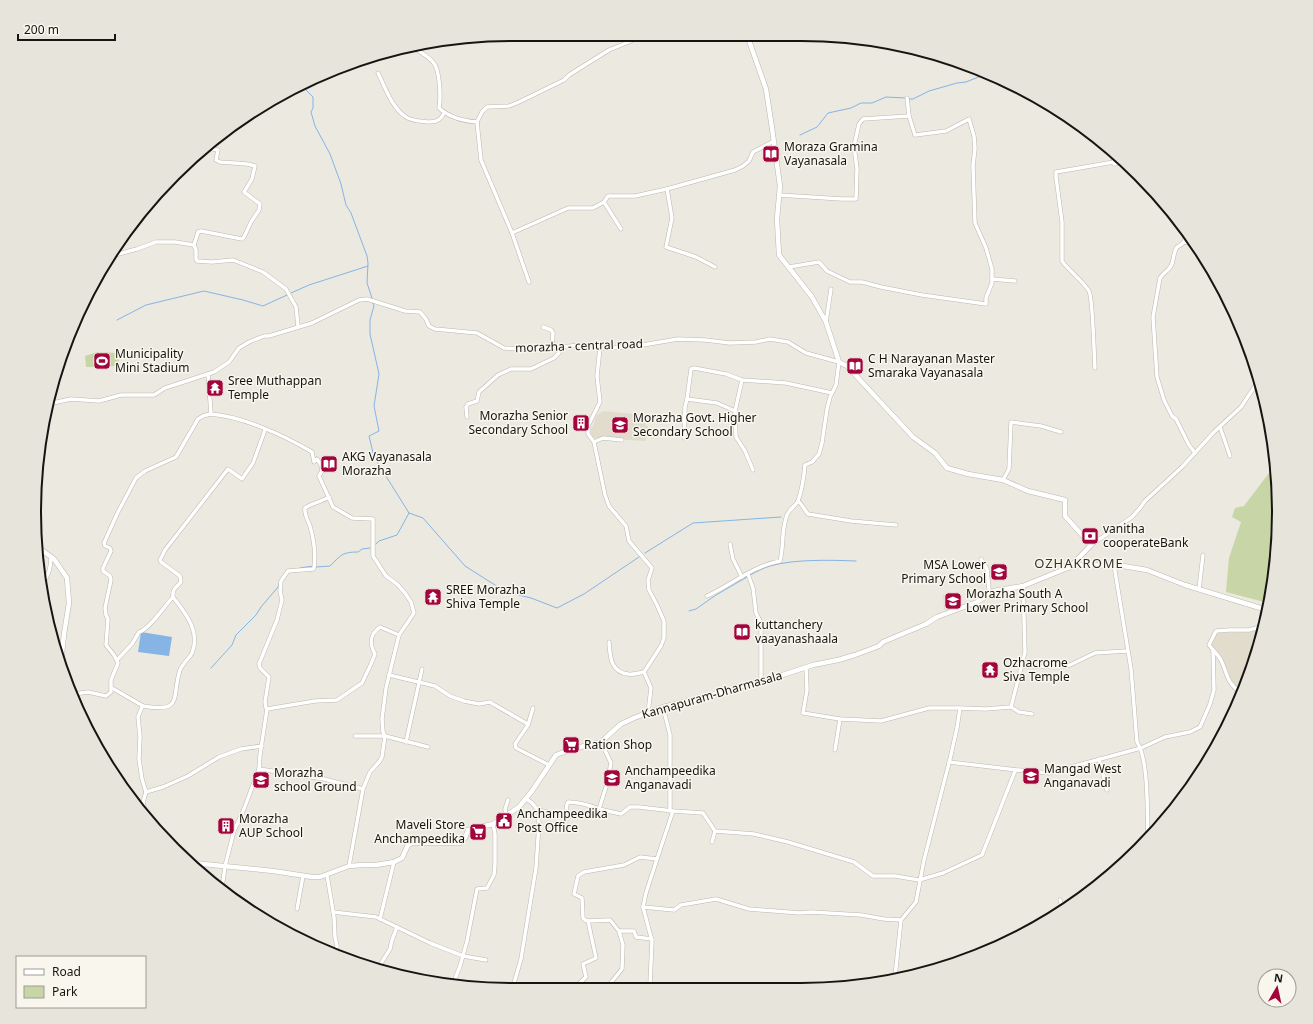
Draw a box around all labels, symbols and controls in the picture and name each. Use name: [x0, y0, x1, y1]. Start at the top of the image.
scale bar: [18, 16, 115, 42]
text: 200 m: [24, 21, 59, 38]
place label: Moraza Gramina Vayanasala: [784, 138, 878, 169]
library icon: Moraza Gramina Vayanasala: [761, 144, 781, 164]
street label: morazha - central road: [515, 335, 643, 356]
place label: Municipality Mini Stadium: [115, 345, 189, 376]
place label: C H Narayanan Master Smaraka Vayanasala: [868, 350, 995, 381]
sports icon: Municipality Mini Stadium: [92, 351, 112, 371]
library icon: C H Narayanan Master Smaraka Vayanasala: [845, 356, 865, 376]
place label: Sree Muthappan Temple: [228, 372, 322, 403]
temple icon: Sree Muthappan Temple: [205, 378, 225, 398]
place label: Morazha Senior Secondary School: [469, 407, 568, 438]
place label: Morazha Govt. Higher Secondary School: [633, 409, 757, 440]
building icon: Morazha Senior Secondary School: [571, 413, 591, 433]
school or university icon: Morazha Govt. Higher Secondary School: [610, 415, 630, 435]
place label: AKG Vayanasala Morazha: [342, 448, 432, 479]
library icon: AKG Vayanasala Morazha: [319, 454, 339, 474]
place label: vanitha cooperateBank: [1103, 520, 1189, 551]
bank icon: vanitha cooperateBank: [1080, 526, 1100, 546]
district label: OZHAKROME: [1034, 554, 1124, 572]
place label: MSA Lower Primary School: [901, 556, 986, 587]
school or university icon: MSA Lower Primary School: [989, 562, 1009, 582]
place label: SREE Morazha Shiva Temple: [446, 581, 526, 612]
place label: Morazha South A Lower Primary School: [966, 585, 1088, 616]
temple icon: SREE Morazha Shiva Temple: [423, 587, 443, 607]
school or university icon: Morazha South A Lower Primary School: [943, 591, 963, 611]
place label: kuttanchery vaayanashaala: [755, 616, 838, 647]
library icon: kuttanchery vaayanashaala: [732, 622, 752, 642]
place label: Ozhacrome Siva Temple: [1003, 654, 1070, 685]
temple icon: Ozhacrome Siva Temple: [980, 660, 1000, 680]
street label: Kannapuram-Dharmasala: [640, 666, 784, 723]
supermarket icon: Ration Shop: [561, 735, 581, 755]
place label: Ration Shop: [584, 736, 652, 753]
place label: Mangad West Anganavadi: [1044, 760, 1122, 791]
place label: Anchampeedika Anganavadi: [625, 762, 716, 793]
place label: Morazha school Ground: [274, 764, 357, 795]
school or university icon: Mangad West Anganavadi: [1021, 766, 1041, 786]
school or university icon: Anchampeedika Anganavadi: [602, 768, 622, 788]
school or university icon: Morazha school Ground: [251, 770, 271, 790]
place label: Anchampeedika Post Office: [517, 805, 608, 836]
place label: Morazha AUP School: [239, 810, 303, 841]
public building icon: Anchampeedika Post Office: [494, 811, 514, 831]
building icon: Morazha AUP School: [216, 816, 236, 836]
place label: Maveli Store Anchampeedika: [374, 816, 465, 847]
supermarket icon: Maveli Store Anchampeedika: [468, 822, 488, 842]
legend: [16, 956, 146, 1008]
text: Road: [52, 963, 81, 980]
north arrow: [1257, 968, 1297, 1008]
text: N: [1273, 970, 1284, 986]
text: Park: [52, 983, 78, 1000]

